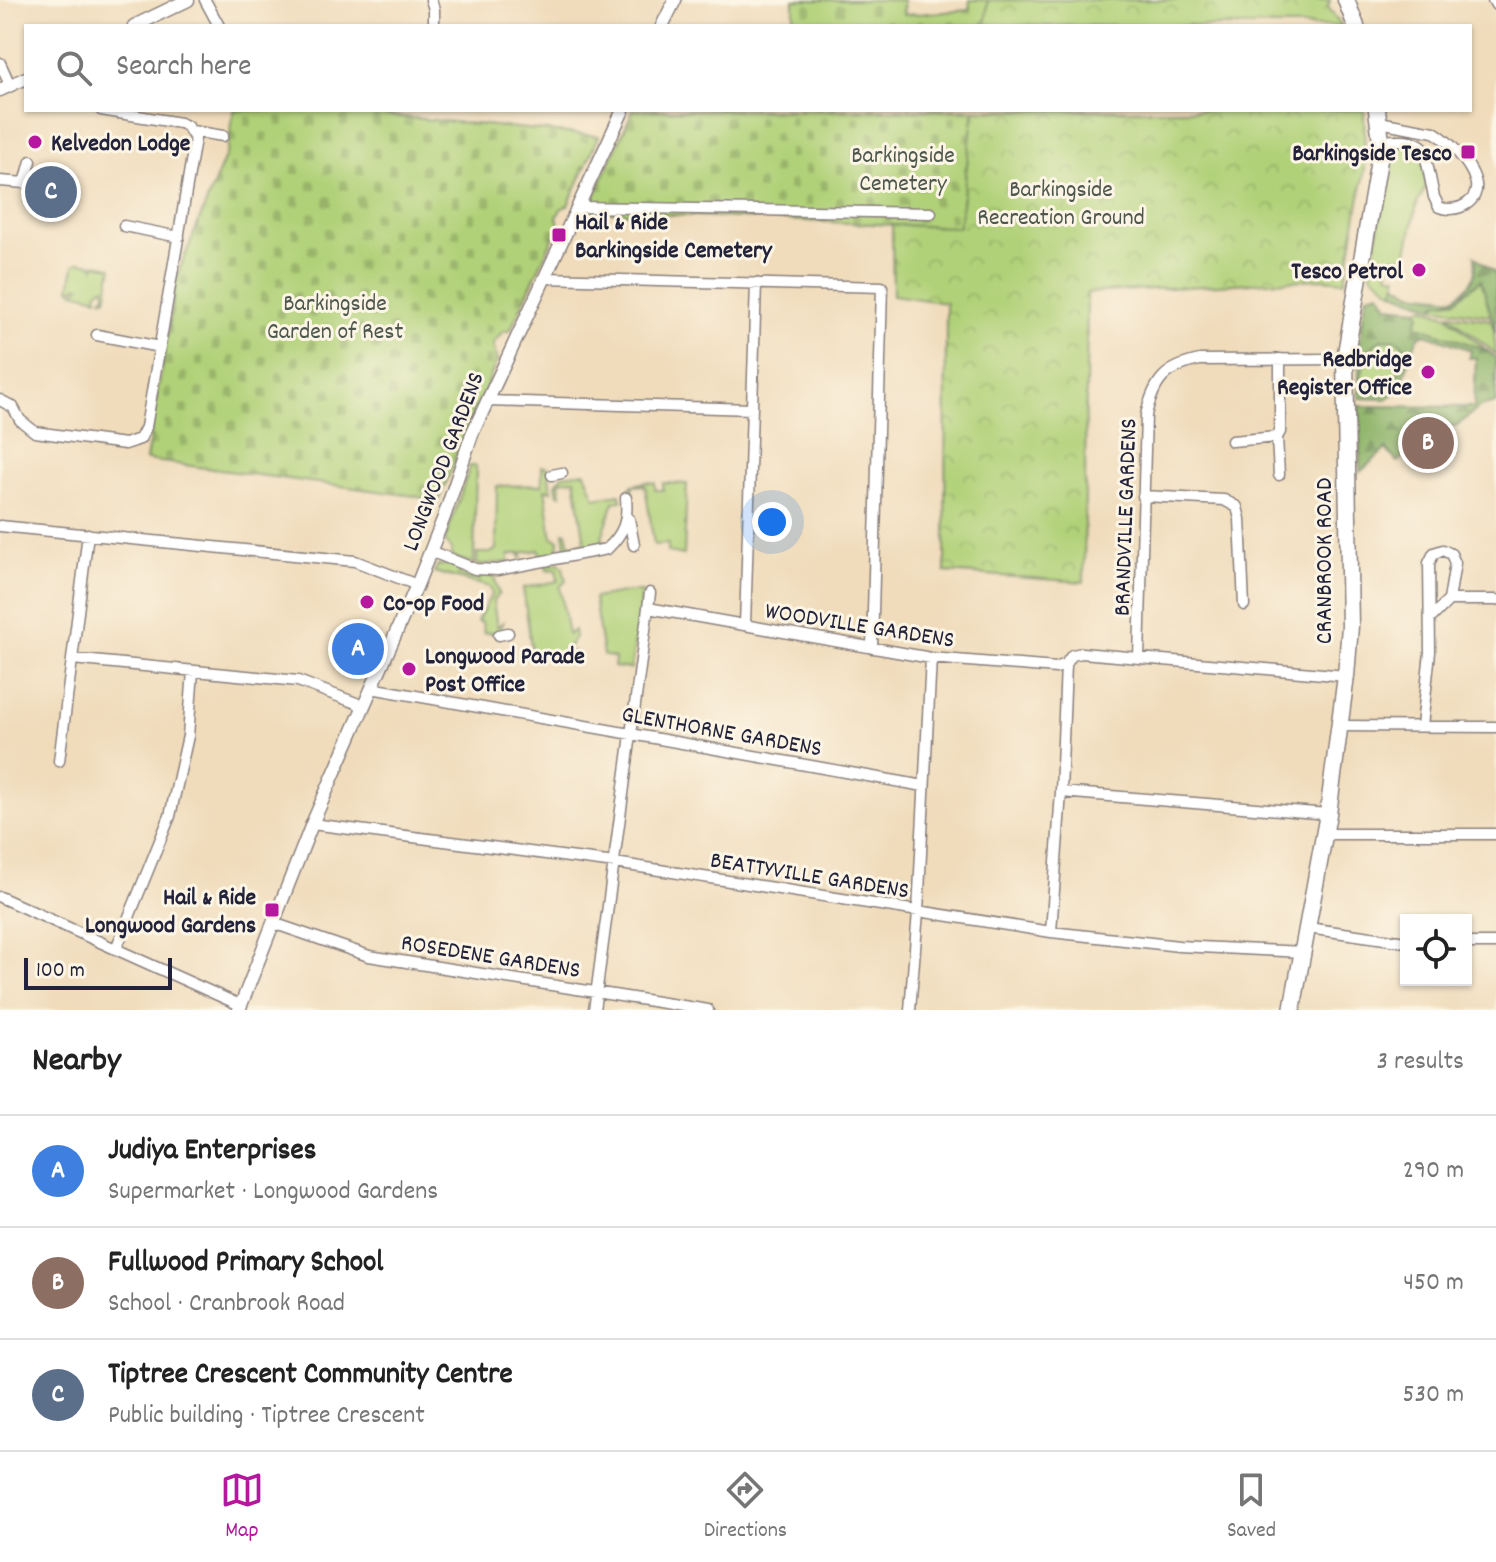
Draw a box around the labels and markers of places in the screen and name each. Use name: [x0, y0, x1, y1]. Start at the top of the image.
place label: Kelvedon Lodge: [51, 128, 191, 162]
marker: Kelvedon Lodge: [26, 133, 44, 151]
place label: Barkingside Tesco: [1292, 138, 1452, 172]
marker: Barkingside Tesco: [1459, 143, 1477, 161]
pin: C: [25, 162, 77, 222]
place label: Hail & Ride Barkingside Cemetery: [575, 207, 773, 269]
marker: Hail & Ride Barkingside Cemetery: [550, 226, 568, 244]
place label: Tesco Petrol: [1291, 256, 1403, 290]
marker: Tesco Petrol: [1410, 261, 1428, 279]
place label: Redbridge Register Office: [1277, 344, 1412, 406]
marker: Redbridge Register Office: [1419, 363, 1437, 381]
pin: B: [1402, 413, 1454, 473]
place label: Co-op Food: [383, 588, 484, 622]
marker: Co-op Food: [358, 593, 376, 611]
pin: A: [332, 619, 384, 679]
place label: Longwood Parade Post Office: [425, 641, 585, 703]
marker: Longwood Parade Post Office: [400, 660, 418, 678]
place label: Hail & Ride Longwood Gardens: [85, 882, 256, 944]
marker: Hail & Ride Longwood Gardens: [263, 901, 281, 919]

